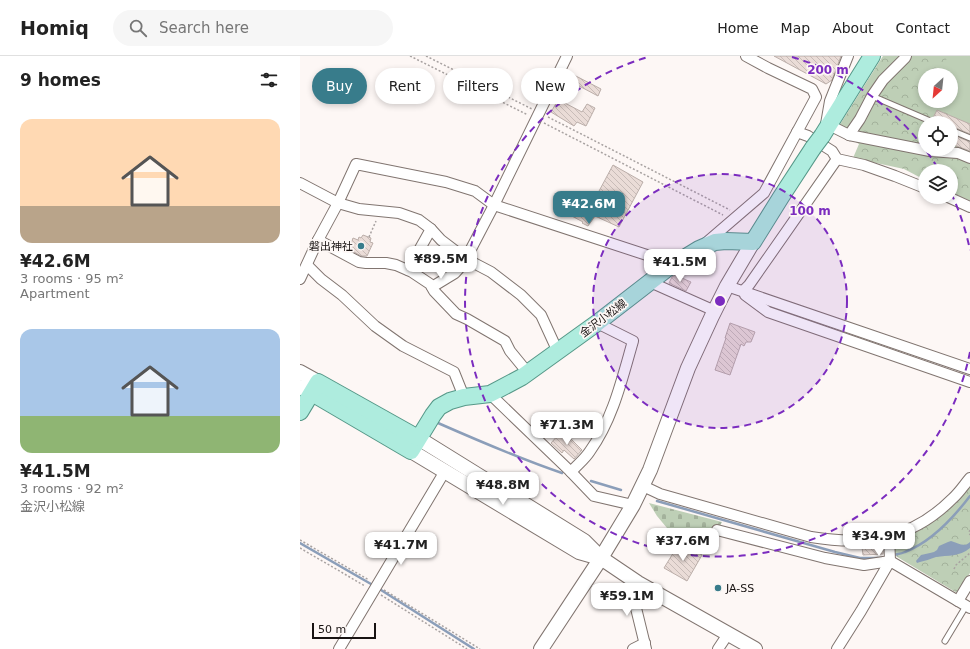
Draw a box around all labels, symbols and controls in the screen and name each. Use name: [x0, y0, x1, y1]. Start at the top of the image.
search box: [113, 10, 393, 46]
text: Homiq: [20, 17, 89, 39]
icon: search: [127, 17, 149, 39]
text: Search here: [159, 19, 249, 37]
text: Home: [717, 20, 759, 36]
text: Map: [781, 20, 810, 36]
text: About: [832, 20, 874, 36]
text: Contact: [896, 20, 950, 36]
text: 200 m: [807, 63, 849, 77]
chip: Buy: [312, 68, 367, 104]
chip: Rent: [375, 68, 435, 104]
chip: Filters: [443, 68, 513, 104]
chip: New: [521, 68, 579, 104]
north arrow: [918, 68, 958, 108]
map controls: [918, 68, 958, 204]
icon: filters: [258, 69, 280, 91]
text: 9 homes: [20, 70, 101, 90]
button: locate: [918, 116, 958, 156]
icon: home: [114, 145, 186, 217]
button: layers: [918, 164, 958, 204]
pin: ¥42.6M: [556, 191, 622, 225]
text: ¥42.6M: [562, 196, 616, 211]
text: 100 m: [789, 204, 831, 218]
place label: 磐出神社: [309, 240, 353, 253]
marker: 磐出神社: [356, 241, 366, 251]
pin: ¥89.5M: [408, 246, 474, 280]
pin: ¥41.5M: [647, 249, 713, 283]
text: ¥42.6M: [20, 251, 91, 271]
text: ¥89.5M: [414, 251, 468, 266]
text: ¥41.5M: [653, 254, 707, 269]
text: 3 rooms · 95 m²: [20, 271, 124, 286]
text: Apartment: [20, 286, 90, 301]
centre of rings: [713, 294, 727, 308]
street label: 金沢小松線: [577, 297, 629, 340]
icon: home: [114, 355, 186, 427]
pin: ¥71.3M: [534, 412, 600, 446]
text: ¥71.3M: [540, 417, 594, 432]
text: ¥41.5M: [20, 461, 91, 481]
pin: ¥48.8M: [470, 472, 536, 506]
text: ¥48.8M: [476, 477, 530, 492]
text: 3 rooms · 92 m²: [20, 481, 124, 496]
text: 金沢小松線: [20, 499, 85, 514]
pin: ¥34.9M: [846, 523, 912, 557]
pin: ¥37.6M: [650, 528, 716, 562]
text: ¥34.9M: [852, 528, 906, 543]
pin: ¥41.7M: [368, 532, 434, 566]
text: ¥37.6M: [656, 533, 710, 548]
text: ¥41.7M: [374, 537, 428, 552]
place label: JA-SS: [725, 582, 754, 595]
pin: ¥59.1M: [594, 583, 660, 617]
marker: JA-SS: [713, 583, 723, 593]
text: ¥59.1M: [600, 588, 654, 603]
scale bar: [312, 621, 376, 640]
text: 50 m: [318, 623, 346, 636]

